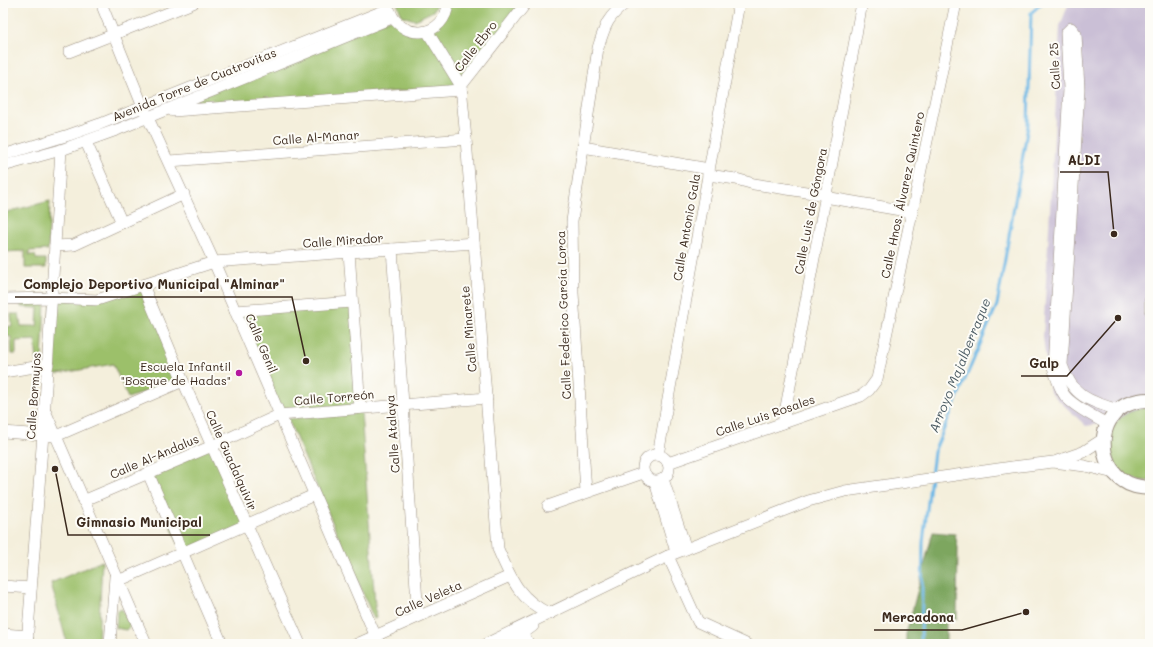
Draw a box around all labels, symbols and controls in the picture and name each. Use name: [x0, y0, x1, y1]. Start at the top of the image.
street label: Calle Ebro: [450, 17, 500, 75]
street label: Calle 25: [1045, 42, 1063, 90]
street label: Avenida Torre de Cuatrovitas: [110, 44, 279, 124]
street label: Calle Hnos. Álvarez Quintero: [876, 110, 928, 280]
street label: Calle Al-Manar: [272, 126, 360, 148]
street label: Calle Luis de Góngora: [790, 146, 830, 276]
callout: ALDI: [1060, 147, 1108, 172]
text: ALDI: [1068, 151, 1101, 168]
street label: Calle Antonio Gala: [669, 172, 703, 282]
street label: Calle Mirador: [302, 229, 384, 251]
street label: Calle Federico García Lorca: [552, 230, 574, 400]
callout: Complejo Deportivo Municipal "Alminar": [15, 272, 292, 297]
text: Complejo Deportivo Municipal "Alminar": [23, 275, 285, 292]
street label: Calle Minarete: [456, 285, 480, 373]
water label: Arroyo Majalberraque: [924, 295, 994, 435]
street label: Calle Genil: [242, 311, 282, 375]
callout: Galp: [1021, 351, 1067, 376]
street label: Calle Bormujos: [22, 352, 44, 440]
text: Galp: [1029, 354, 1059, 371]
place label: Escuela Infantil "Bosque de Hadas": [121, 358, 231, 388]
marker: Escuela Infantil "Bosque de Hadas": [234, 368, 244, 378]
street label: Calle Torreón: [293, 386, 375, 408]
street label: Calle Luis Rosales: [713, 390, 817, 439]
street label: Calle Atalaya: [381, 394, 403, 474]
street label: Calle Guadalquivir: [203, 407, 261, 513]
street label: Calle Al-Andalus: [107, 430, 201, 482]
callout: Gimnasio Municipal: [68, 510, 210, 535]
text: Gimnasio Municipal: [76, 513, 202, 530]
street label: Calle Veleta: [392, 576, 464, 620]
callout: Mercadona: [874, 605, 962, 630]
text: Mercadona: [882, 608, 954, 625]

